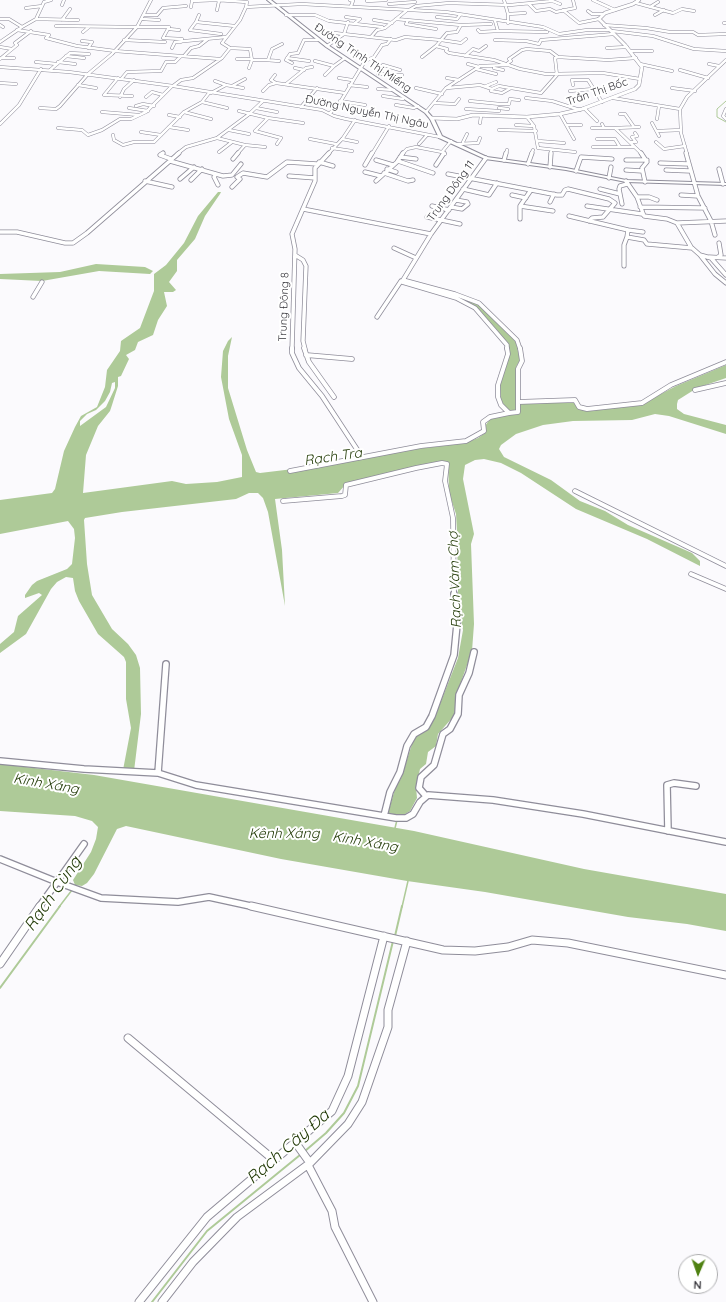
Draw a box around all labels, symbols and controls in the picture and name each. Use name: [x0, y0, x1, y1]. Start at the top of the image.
street label: Đường Trịnh Thị Miếng: [312, 21, 414, 95]
street label: Trần Thị Bốc: [565, 75, 629, 109]
street label: Đường Nguyễn Thị Ngâu: [304, 92, 430, 132]
street label: Trung Đông 11: [425, 158, 477, 224]
street label: Trung Đông 8: [276, 272, 292, 342]
water label: Rạch Tra: [303, 445, 363, 469]
water label: Rạch Vàm Chợ: [445, 531, 465, 629]
water label: Kinh Xáng: [12, 770, 80, 798]
water label: Kênh Xáng: [249, 826, 319, 842]
water label: Kinh Xáng: [331, 828, 399, 856]
water label: Rạch Cùng: [20, 853, 86, 935]
water label: Rạch Cây Đa: [242, 1105, 334, 1189]
north arrow: [678, 1254, 718, 1294]
text: N: [693, 1278, 702, 1292]

